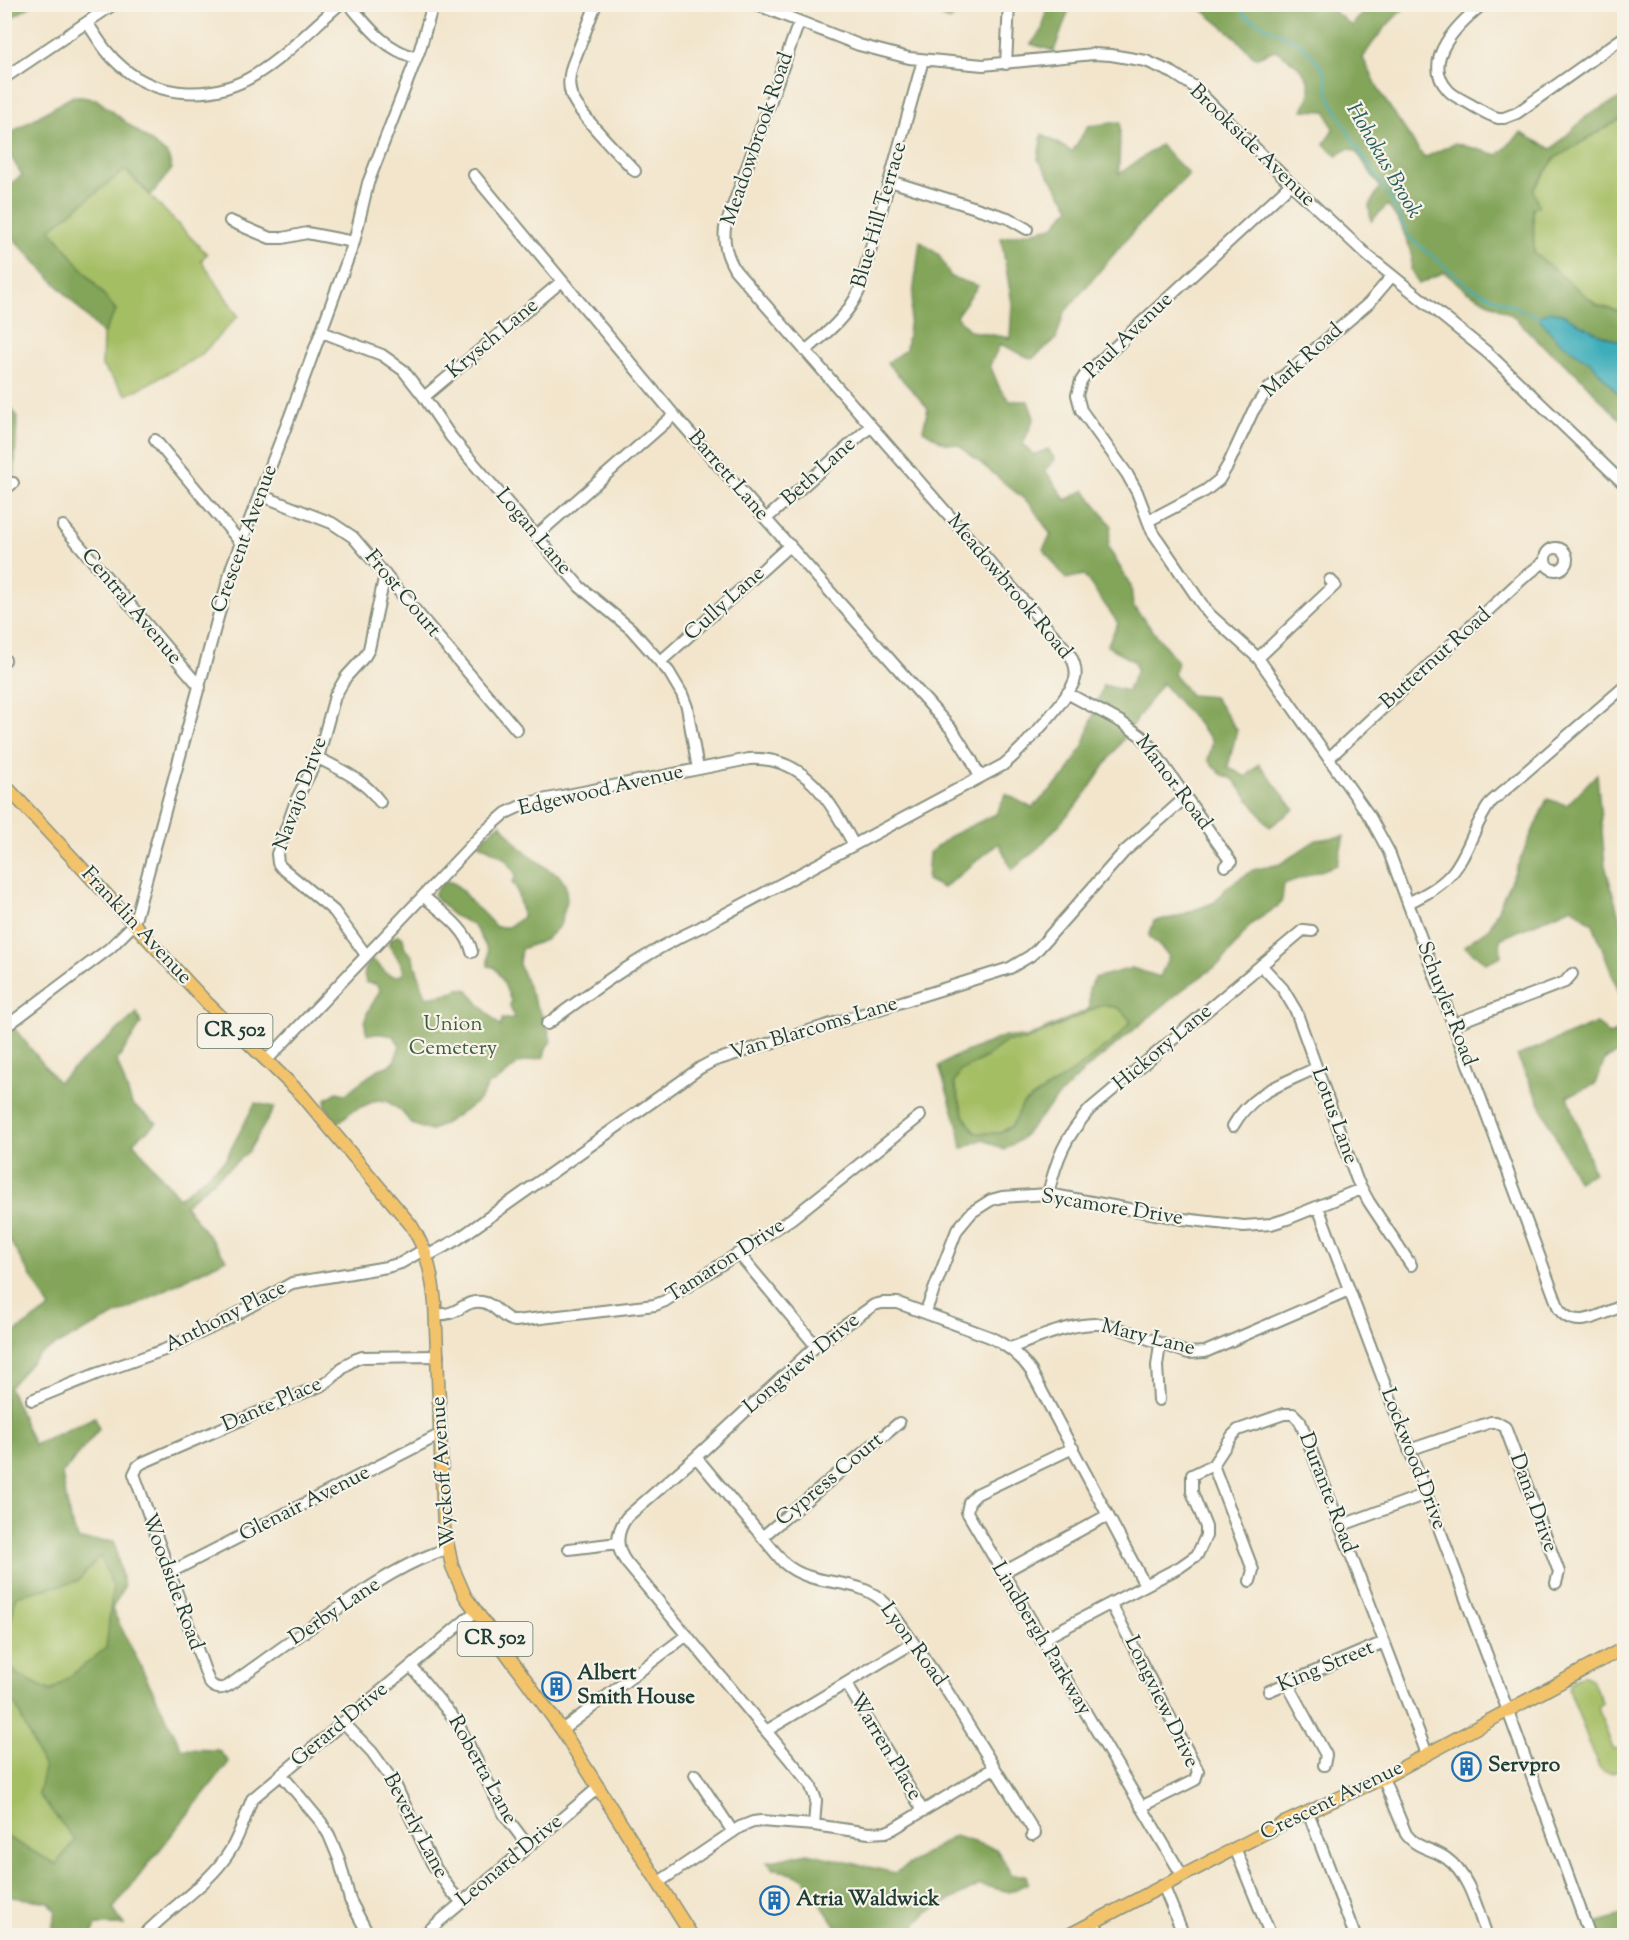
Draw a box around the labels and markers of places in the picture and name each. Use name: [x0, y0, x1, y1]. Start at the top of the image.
place label: Albert Smith House: [577, 1659, 695, 1713]
building icon: Albert Smith House: [540, 1670, 572, 1702]
building icon: Servpro: [1451, 1750, 1483, 1782]
place label: Servpro: [1488, 1751, 1561, 1781]
building icon: Atria Waldwick: [759, 1884, 791, 1916]
place label: Atria Waldwick: [796, 1885, 940, 1915]

